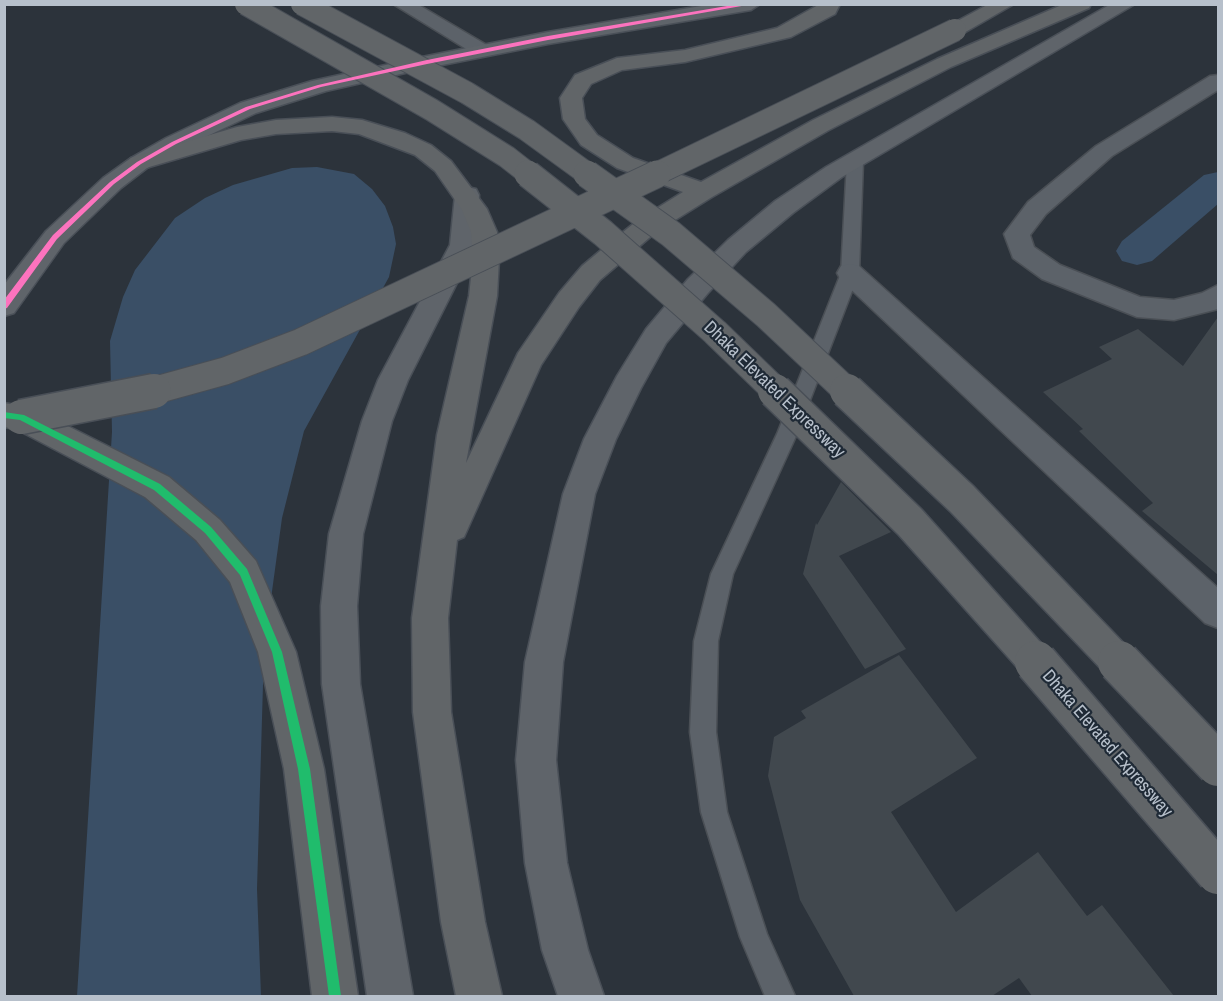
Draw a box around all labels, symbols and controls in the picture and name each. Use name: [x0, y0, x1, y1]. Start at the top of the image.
street label: Dhaka Elevated Expressway: [699, 317, 849, 463]
street label: Dhaka Elevated Expressway: [1037, 666, 1177, 822]

